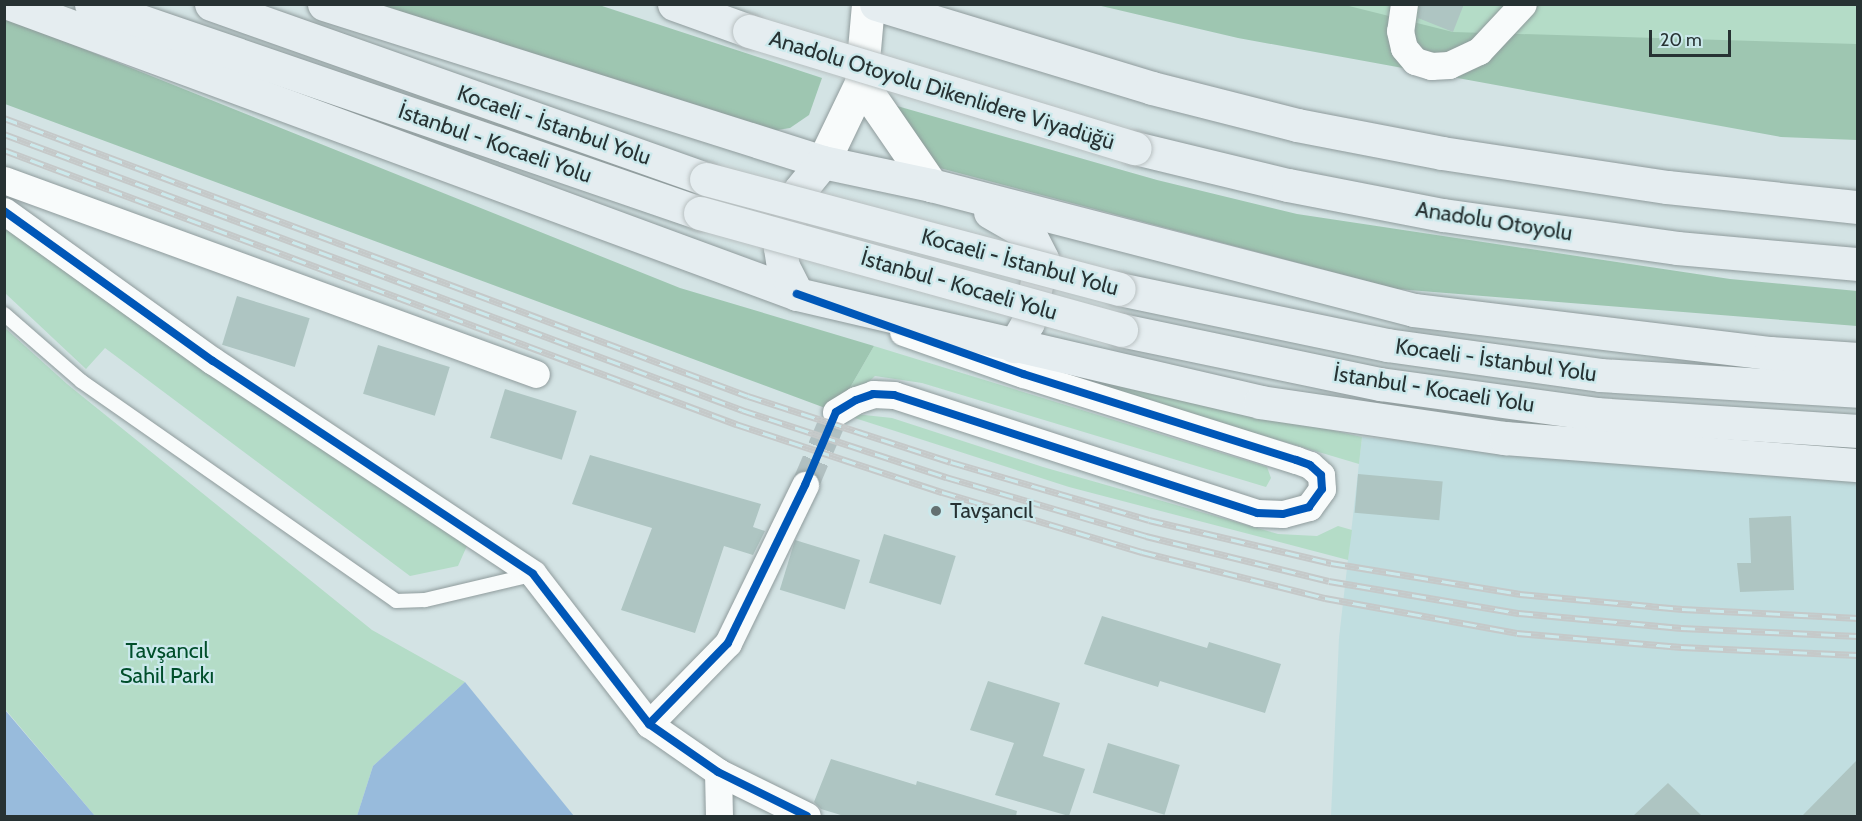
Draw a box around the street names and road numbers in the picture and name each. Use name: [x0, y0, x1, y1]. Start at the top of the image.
street label: Anadolu Otoyolu Dikenlidere Viyadüğü: [766, 25, 1118, 155]
street label: Kocaeli - İstanbul Yolu: [454, 79, 654, 171]
street label: İstanbul - Kocaeli Yolu: [395, 97, 595, 189]
street label: Anadolu Otoyolu: [1414, 196, 1574, 246]
street label: Kocaeli - İstanbul Yolu: [919, 223, 1121, 301]
street label: İstanbul - Kocaeli Yolu: [858, 244, 1060, 326]
street label: Kocaeli - İstanbul Yolu: [1394, 333, 1598, 387]
street label: İstanbul - Kocaeli Yolu: [1332, 360, 1536, 418]

